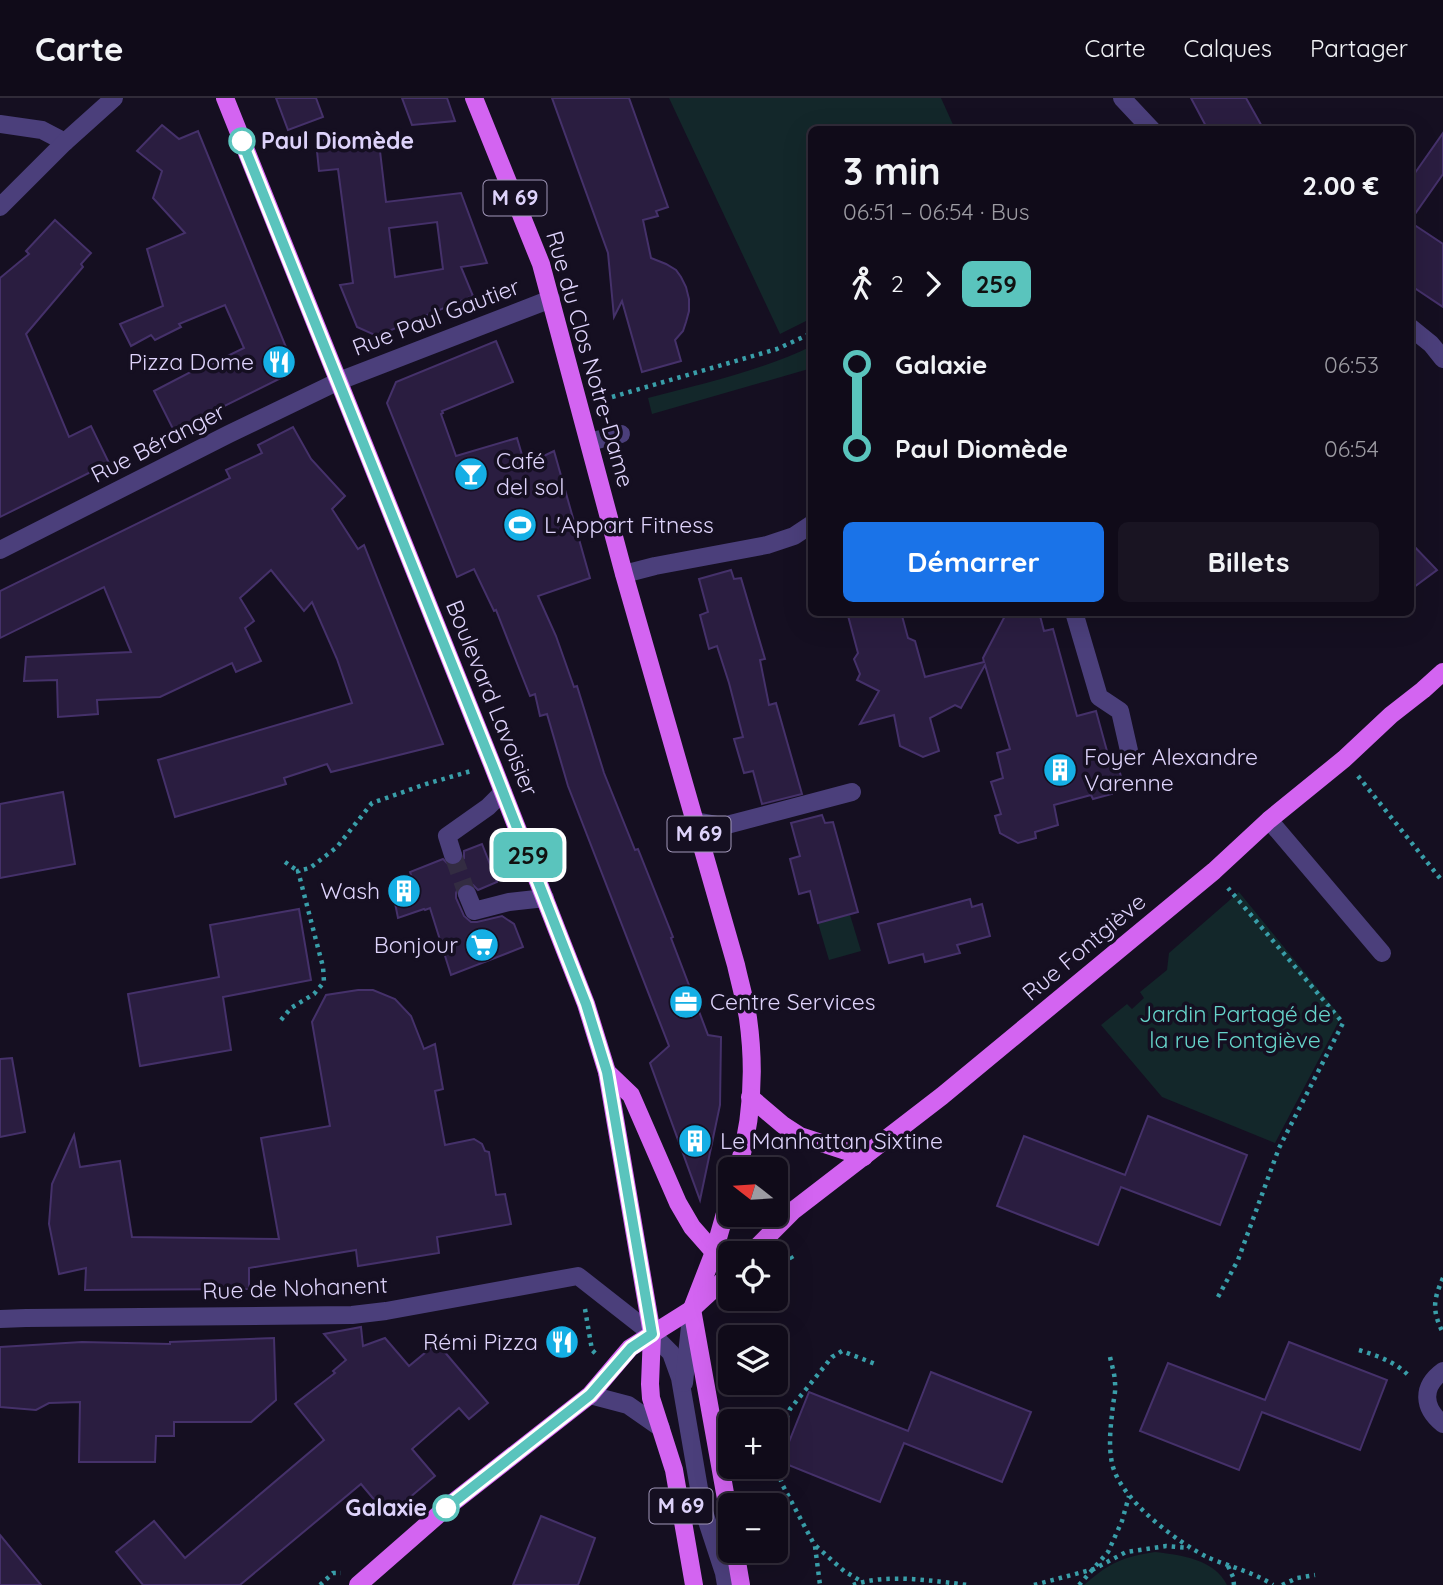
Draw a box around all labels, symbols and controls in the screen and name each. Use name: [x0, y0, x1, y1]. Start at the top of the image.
text: Carte: [35, 28, 124, 69]
text: Carte: [1084, 33, 1146, 63]
text: Calques: [1184, 33, 1272, 63]
text: Partager: [1310, 33, 1408, 63]
place label: Paul Diomède: [261, 126, 414, 155]
marker: Paul Diomède: [229, 128, 255, 154]
text: 3 min: [843, 147, 941, 195]
text: 2.00 €: [1302, 169, 1379, 202]
road number: M 69: [484, 180, 546, 216]
text: 06:51 – 06:54 · Bus: [843, 197, 1030, 226]
street label: Rue du Clos Notre-Dame: [540, 227, 641, 490]
icon: walk: [843, 265, 881, 303]
icon: forward: [914, 265, 952, 303]
text: 2: [891, 269, 904, 298]
text: 259: [976, 269, 1017, 299]
street label: Rue Paul Gautier: [348, 271, 524, 362]
restaurant icon: Pizza Dome: [260, 343, 298, 381]
place label: Pizza Dome: [129, 347, 254, 376]
text: Galaxie: [895, 348, 987, 381]
text: 06:53: [1324, 350, 1379, 379]
street label: Rue Béranger: [86, 396, 230, 489]
text: Paul Diomède: [895, 432, 1068, 465]
text: 06:54: [1324, 434, 1379, 463]
place label: Café del sol: [496, 446, 564, 501]
bar icon: Café del sol: [452, 455, 490, 493]
sports icon: L'Appart Fitness: [501, 506, 539, 544]
place label: L'Appart Fitness: [544, 510, 714, 539]
button: Démarrer: [843, 522, 1104, 602]
button: Billets: [1118, 522, 1379, 602]
street label: Boulevard Lavoisier: [440, 596, 545, 800]
place label: Foyer Alexandre Varenne: [1084, 742, 1258, 797]
building icon: Foyer Alexandre Varenne: [1041, 751, 1079, 789]
road number: M 69: [668, 816, 730, 852]
line badge: 259: [488, 832, 568, 878]
text: 259: [507, 840, 549, 870]
building icon: Wash: [385, 872, 423, 910]
place label: Wash: [320, 876, 380, 905]
street label: Rue Fontgiève: [1016, 887, 1151, 1007]
supermarket icon: Bonjour: [463, 926, 501, 964]
place label: Bonjour: [374, 930, 458, 959]
office icon: Centre Services: [667, 983, 705, 1021]
place label: Centre Services: [710, 987, 875, 1016]
park label: Jardin Partagé de la rue Fontgiève: [1139, 999, 1331, 1054]
building icon: Le Manhattan Sixtine: [676, 1122, 714, 1160]
place label: Le Manhattan Sixtine: [720, 1126, 943, 1155]
north arrow: [718, 1157, 788, 1227]
map controls: [718, 1157, 788, 1563]
button: locate: [718, 1241, 788, 1311]
street label: Rue de Nohanent: [202, 1270, 389, 1305]
restaurant icon: Rémi Pizza: [543, 1323, 581, 1361]
button: layers: [718, 1325, 788, 1395]
place label: Rémi Pizza: [423, 1327, 538, 1356]
button: +: [718, 1409, 788, 1479]
road number: M 69: [650, 1488, 712, 1524]
place label: Galaxie: [345, 1493, 427, 1522]
button: −: [718, 1493, 788, 1563]
marker: Galaxie: [433, 1495, 459, 1521]

